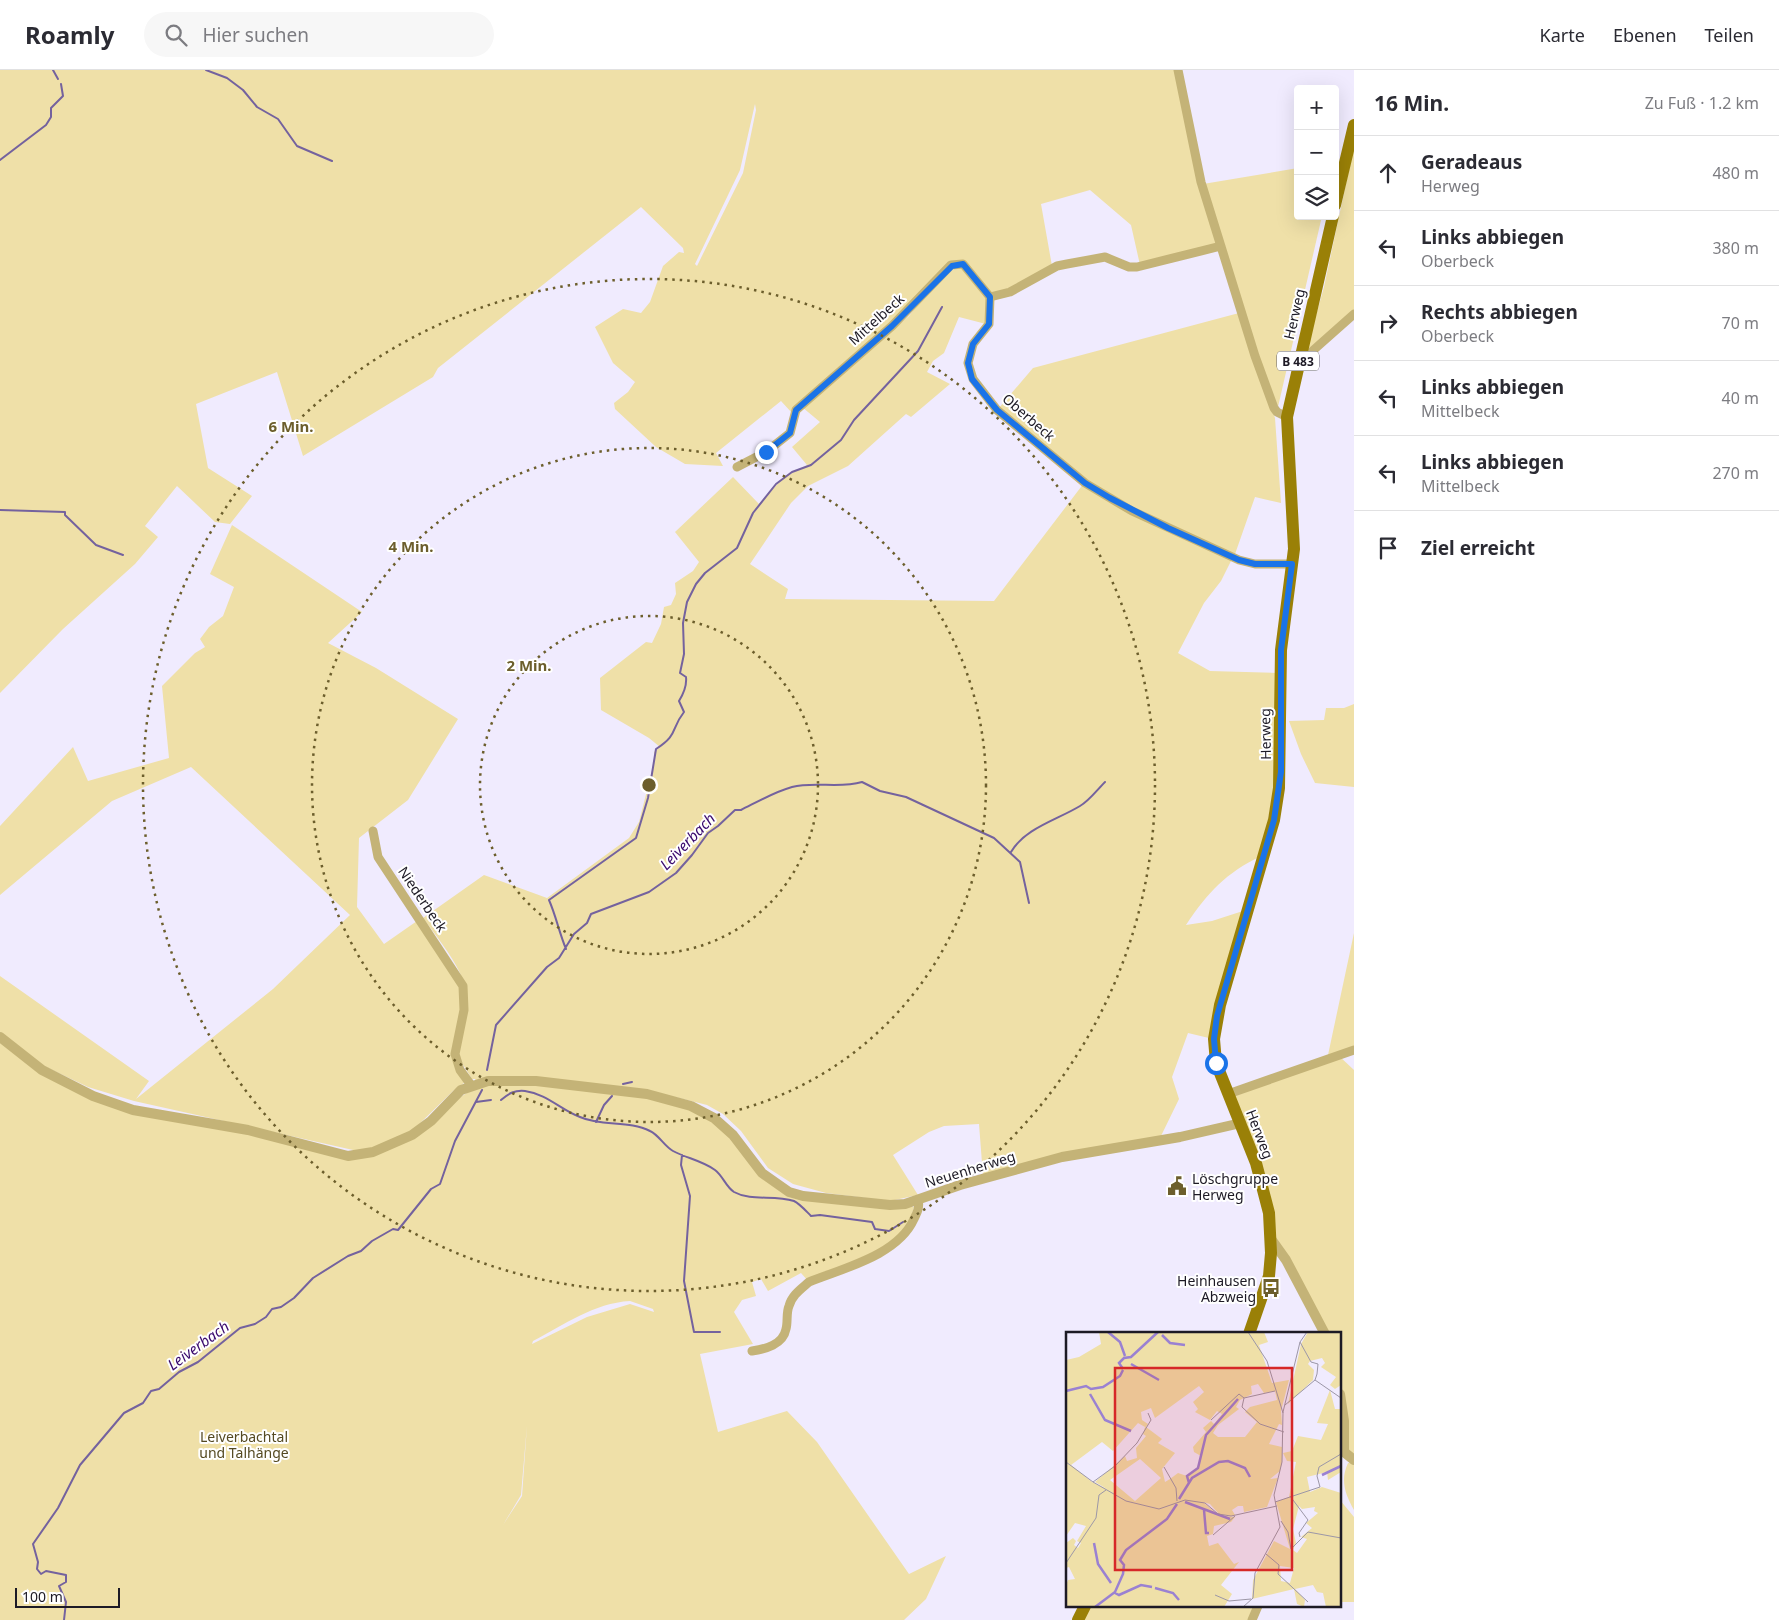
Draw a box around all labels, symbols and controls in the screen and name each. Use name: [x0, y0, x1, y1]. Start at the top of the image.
search box: [144, 12, 494, 57]
text: Roamly: [25, 18, 114, 51]
icon: search: [162, 21, 190, 49]
text: Hier suchen: [202, 22, 309, 48]
text: Karte: [1540, 23, 1585, 47]
text: Ebenen: [1613, 23, 1677, 47]
text: Teilen: [1705, 23, 1754, 47]
map controls: [1294, 85, 1339, 220]
button: +: [1294, 85, 1339, 130]
text: 16 Min.: [1374, 89, 1449, 117]
text: Zu Fuß · 1.2 km: [1645, 92, 1759, 114]
button: −: [1294, 130, 1339, 175]
text: Geradeaus: [1421, 149, 1522, 175]
icon: ahead: [1374, 159, 1402, 187]
text: 480 m: [1712, 162, 1759, 184]
button: layers: [1294, 175, 1339, 220]
text: Herweg: [1421, 175, 1480, 197]
text: Links abbiegen: [1421, 224, 1564, 250]
icon: left: [1374, 234, 1402, 262]
text: 380 m: [1712, 237, 1759, 259]
text: Oberbeck: [1421, 250, 1494, 272]
street label: Herweg: [1279, 287, 1309, 341]
street label: Mittelbeck: [844, 289, 908, 349]
text: Rechts abbiegen: [1421, 299, 1578, 325]
icon: right: [1374, 309, 1402, 337]
text: 70 m: [1722, 312, 1759, 334]
text: Oberbeck: [1421, 325, 1494, 347]
road number: B 483: [1277, 352, 1319, 370]
text: Links abbiegen: [1421, 374, 1564, 400]
icon: left: [1374, 384, 1402, 412]
text: 40 m: [1722, 387, 1759, 409]
street label: Oberbeck: [999, 389, 1060, 445]
text: Mittelbeck: [1421, 400, 1499, 422]
text: 6 Min.: [268, 416, 314, 436]
route end: [755, 441, 778, 464]
text: Links abbiegen: [1421, 449, 1564, 475]
icon: left: [1374, 459, 1402, 487]
text: 270 m: [1712, 462, 1759, 484]
text: Mittelbeck: [1421, 475, 1499, 497]
icon: arrive: [1374, 534, 1402, 562]
text: Ziel erreicht: [1421, 535, 1535, 561]
text: 4 Min.: [388, 536, 434, 556]
text: 2 Min.: [506, 655, 552, 675]
street label: Herweg: [1255, 708, 1275, 760]
centre of rings: [640, 776, 658, 794]
water label: Leiverbach: [655, 808, 719, 874]
street label: Niederbeck: [394, 863, 452, 936]
route start: [1205, 1052, 1228, 1075]
street label: Herweg: [1242, 1107, 1278, 1161]
street label: Neuenherweg: [922, 1146, 1018, 1192]
place label: Löschgruppe Herweg: [1192, 1169, 1278, 1204]
public building icon: Löschgruppe Herweg: [1166, 1175, 1188, 1197]
place label: Heinhausen Abzweig: [1177, 1271, 1256, 1306]
bus stop icon: Heinhausen Abzweig: [1260, 1277, 1282, 1299]
water label: Leiverbach: [163, 1316, 233, 1374]
inset map: [1066, 1332, 1342, 1608]
park label: Leiverbachtal und Talhänge: [199, 1427, 289, 1462]
scale bar: [15, 1585, 120, 1608]
text: 100 m: [22, 1587, 63, 1606]

